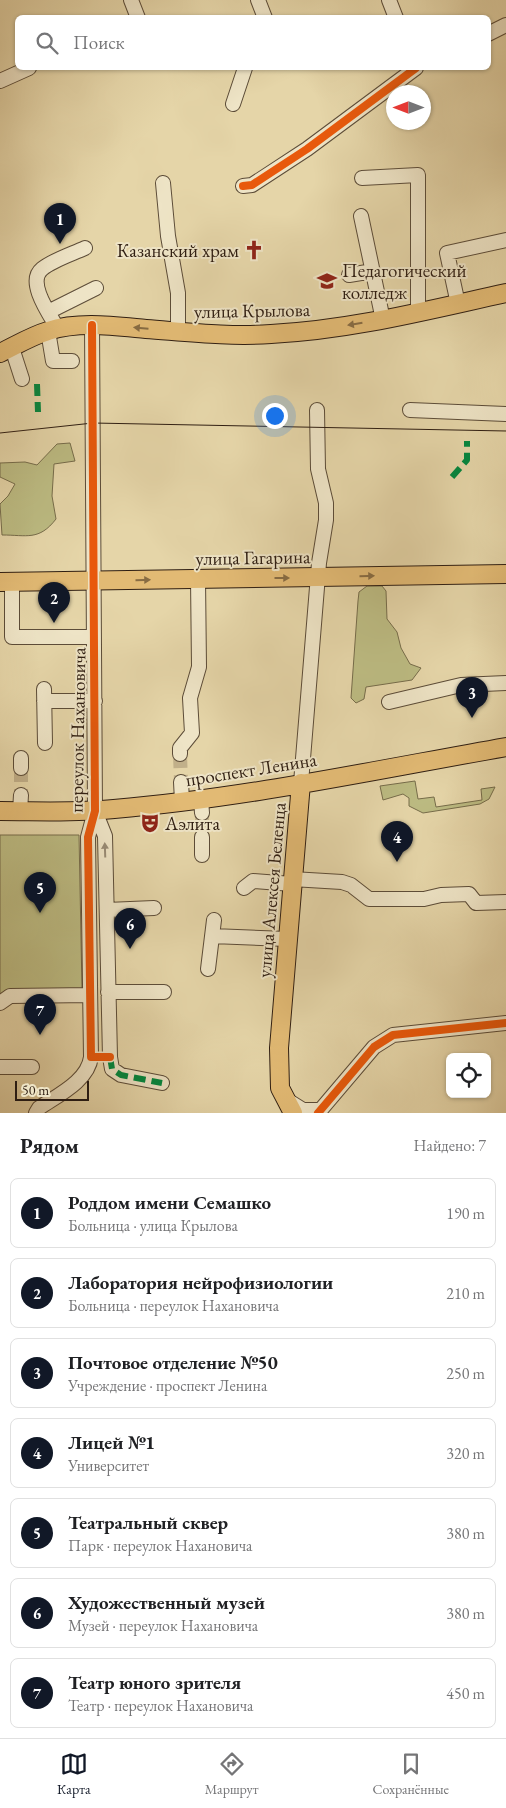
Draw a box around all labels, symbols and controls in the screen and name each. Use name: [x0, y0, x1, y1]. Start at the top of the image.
search box: [15, 15, 491, 70]
icon: search: [33, 29, 61, 57]
text: Поиск: [73, 30, 125, 55]
north arrow: [386, 85, 431, 130]
pin: 1: [44, 203, 76, 244]
place label: Казанский храм: [117, 238, 239, 263]
church icon: Казанский храм: [243, 239, 265, 261]
place label: Педагогический колледж: [342, 258, 467, 305]
school or university icon: Педагогический колледж: [316, 270, 338, 292]
street label: улица Крылова: [194, 297, 311, 324]
one-way arrow: [347, 321, 363, 329]
one-way arrow: [133, 324, 149, 332]
your location: [262, 403, 288, 429]
street label: улица Гагарина: [195, 544, 311, 571]
one-way arrow: [359, 572, 375, 580]
one-way arrow: [274, 574, 290, 582]
one-way arrow: [135, 576, 151, 584]
pin: 2: [38, 582, 70, 623]
street label: переулок Нахановича: [64, 647, 91, 813]
pin: 3: [456, 677, 488, 718]
street label: проспект Ленина: [184, 747, 319, 792]
street label: улица Алексея Беленца: [251, 801, 292, 979]
place label: Аэлита: [164, 811, 220, 836]
theatre icon: Аэлита: [139, 812, 161, 834]
pin: 4: [381, 821, 413, 862]
one-way arrow: [101, 842, 109, 858]
pin: 5: [24, 872, 56, 913]
pin: 6: [114, 908, 146, 949]
pin: 7: [24, 994, 56, 1035]
map controls: [446, 1053, 491, 1098]
button: locate: [446, 1053, 491, 1098]
scale bar: [15, 1078, 89, 1101]
text: 50 m: [22, 1081, 49, 1099]
text: Рядом: [20, 1132, 79, 1159]
text: Найдено: 7: [414, 1135, 486, 1156]
text: Роддом имени Семашко: [68, 1190, 271, 1215]
text: 1: [33, 1203, 41, 1224]
text: 190 m: [446, 1203, 485, 1224]
text: Больница · улица Крылова: [68, 1215, 238, 1236]
text: Лаборатория нейрофизиологии: [68, 1270, 333, 1295]
text: 2: [33, 1283, 41, 1304]
text: 210 m: [446, 1283, 485, 1304]
text: Больница · переулок Нахановича: [68, 1295, 279, 1316]
text: Почтовое отделение №50: [68, 1350, 278, 1375]
text: 3: [33, 1363, 41, 1384]
text: 250 m: [446, 1363, 485, 1384]
text: Учреждение · проспект Ленина: [68, 1375, 267, 1396]
text: Лицей №1: [68, 1430, 155, 1455]
text: 4: [33, 1443, 41, 1464]
text: 320 m: [446, 1443, 485, 1464]
text: Университет: [68, 1455, 149, 1476]
text: Театральный сквер: [68, 1510, 228, 1535]
text: 5: [33, 1523, 41, 1544]
text: 380 m: [446, 1523, 485, 1544]
text: Парк · переулок Нахановича: [68, 1535, 253, 1556]
text: Художественный музей: [68, 1590, 265, 1615]
text: 6: [33, 1603, 41, 1624]
text: 380 m: [446, 1603, 485, 1624]
text: Музей · переулок Нахановича: [68, 1615, 258, 1636]
text: Театр юного зрителя: [68, 1670, 241, 1695]
text: 7: [33, 1683, 41, 1704]
text: 450 m: [446, 1683, 485, 1704]
text: Театр · переулок Нахановича: [68, 1695, 253, 1716]
tab: Карта: [57, 1750, 91, 1798]
tab: Маршрут: [205, 1750, 258, 1798]
tab: Сохранённые: [373, 1750, 449, 1798]

